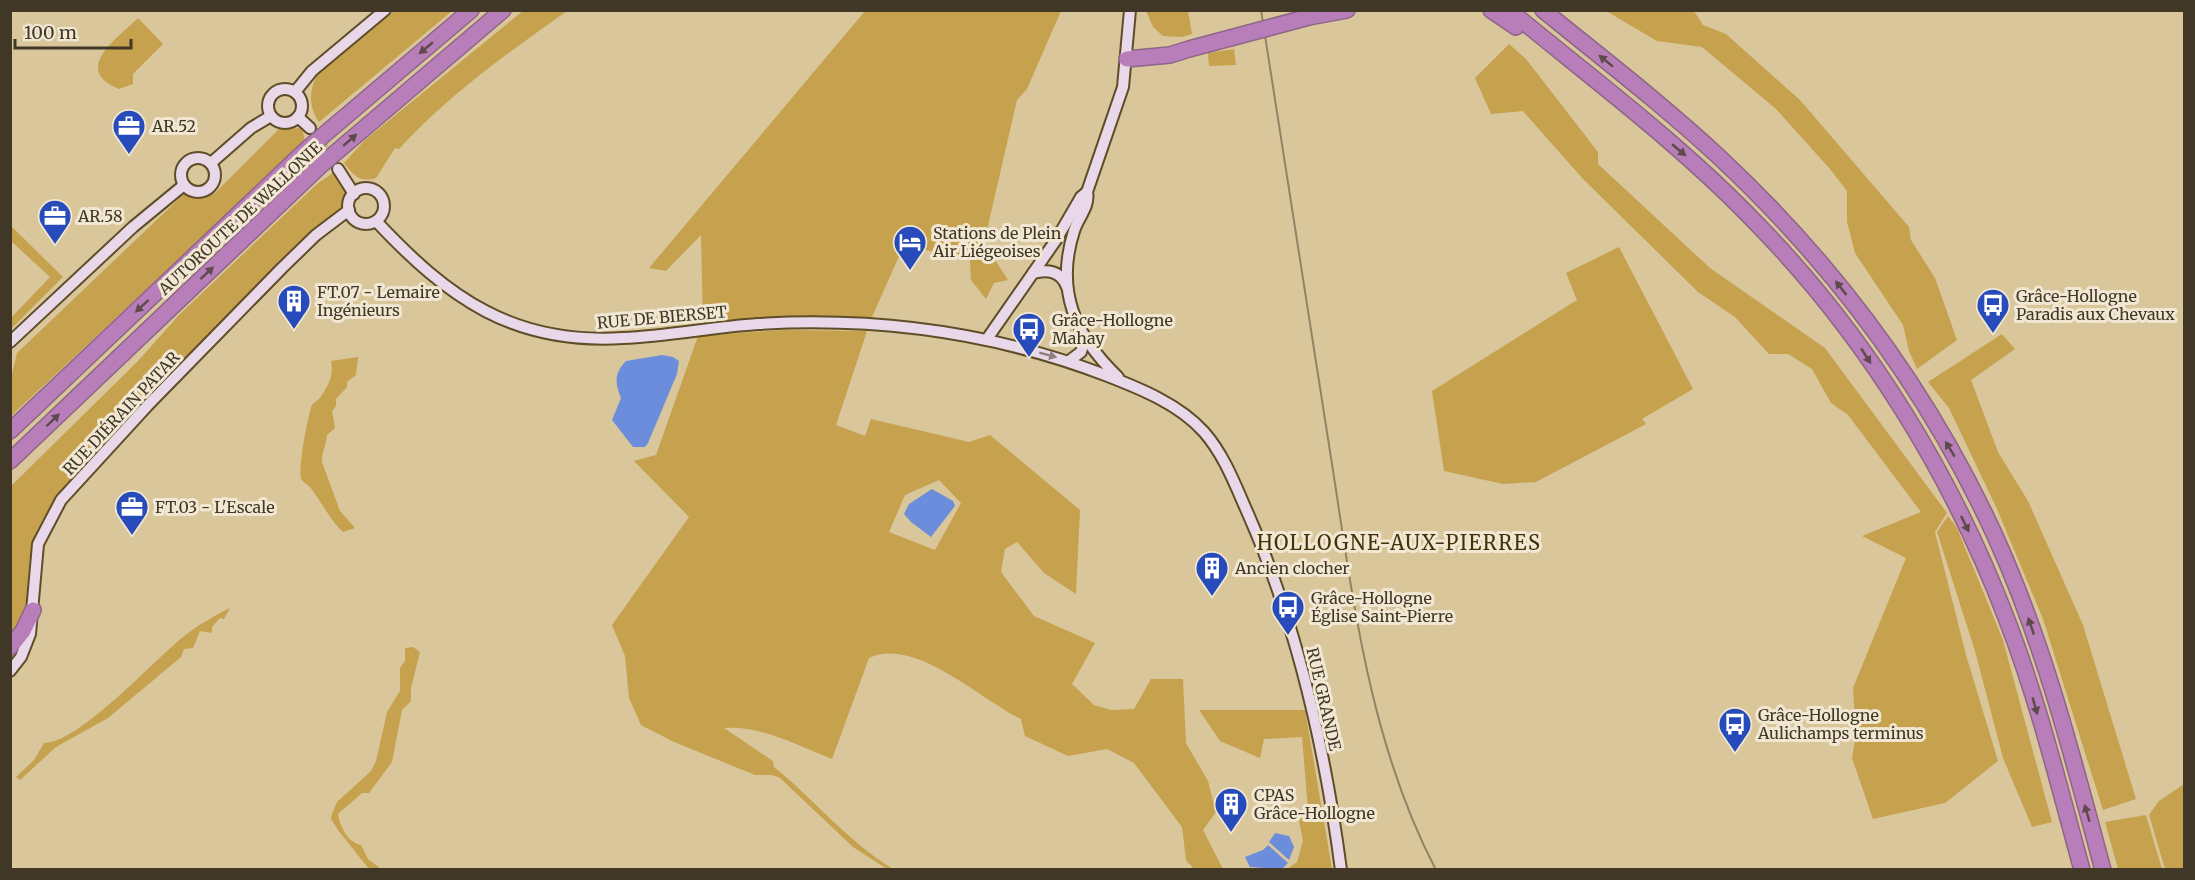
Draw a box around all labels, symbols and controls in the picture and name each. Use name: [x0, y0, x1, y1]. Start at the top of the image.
scale bar: [15, 12, 130, 50]
text: 100 m: [24, 21, 77, 44]
one-way arrow: [418, 41, 433, 53]
one-way arrow: [1598, 55, 1614, 68]
office icon: AR.52: [111, 108, 147, 155]
place label: AR.52: [151, 116, 196, 136]
one-way arrow: [342, 134, 357, 147]
street label: AUTOROUTE DE WALLONIE: [153, 136, 326, 300]
one-way arrow: [1671, 143, 1686, 156]
office icon: AR.58: [37, 198, 73, 245]
place label: AR.58: [77, 206, 122, 226]
place label: Stations de Plein Air Liégeoises: [932, 223, 1062, 261]
hotel icon: Stations de Plein Air Liégeoises: [892, 224, 928, 271]
one-way arrow: [200, 266, 215, 280]
one-way arrow: [1835, 280, 1848, 296]
place label: FT.07 - Lemaire Ingénieurs: [317, 282, 440, 320]
building icon: FT.07 - Lemaire Ingénieurs: [276, 283, 312, 330]
place label: Grâce-Hollogne Paradis aux Chevaux: [2016, 286, 2175, 324]
bus stop icon: Grâce-Hollogne Paradis aux Chevaux: [1975, 287, 2011, 334]
one-way arrow: [135, 299, 149, 313]
street label: RUE DE BIERSET: [596, 301, 728, 333]
place label: Grâce-Hollogne Mahay: [1052, 310, 1173, 348]
bus stop icon: Grâce-Hollogne Mahay: [1011, 311, 1047, 358]
street label: RUE DIÉRAIN PATAR: [59, 346, 184, 479]
one-way arrow: [1860, 348, 1871, 364]
one-way arrow: [1039, 351, 1057, 360]
one-way arrow: [45, 414, 59, 428]
one-way arrow: [1945, 441, 1956, 457]
office icon: FT.03 - L'Escale: [114, 489, 150, 536]
place label: FT.03 - L'Escale: [155, 497, 275, 517]
one-way arrow: [1960, 515, 1970, 533]
district label: HOLLOGNE-AUX-PIERRES: [1257, 530, 1541, 555]
building icon: Ancien clocher: [1194, 550, 1230, 597]
place label: Ancien clocher: [1234, 558, 1349, 578]
place label: Grâce-Hollogne Église Saint-Pierre: [1311, 588, 1453, 626]
bus stop icon: Grâce-Hollogne Église Saint-Pierre: [1270, 589, 1306, 636]
one-way arrow: [2026, 617, 2036, 635]
street label: RUE GRANDE: [1302, 645, 1346, 753]
one-way arrow: [2031, 697, 2040, 715]
place label: Grâce-Hollogne Aulichamps terminus: [1757, 705, 1924, 743]
bus stop icon: Grâce-Hollogne Aulichamps terminus: [1717, 706, 1753, 753]
place label: CPAS Grâce-Hollogne: [1254, 785, 1375, 823]
building icon: CPAS Grâce-Hollogne: [1213, 786, 1249, 833]
one-way arrow: [2082, 804, 2092, 822]

